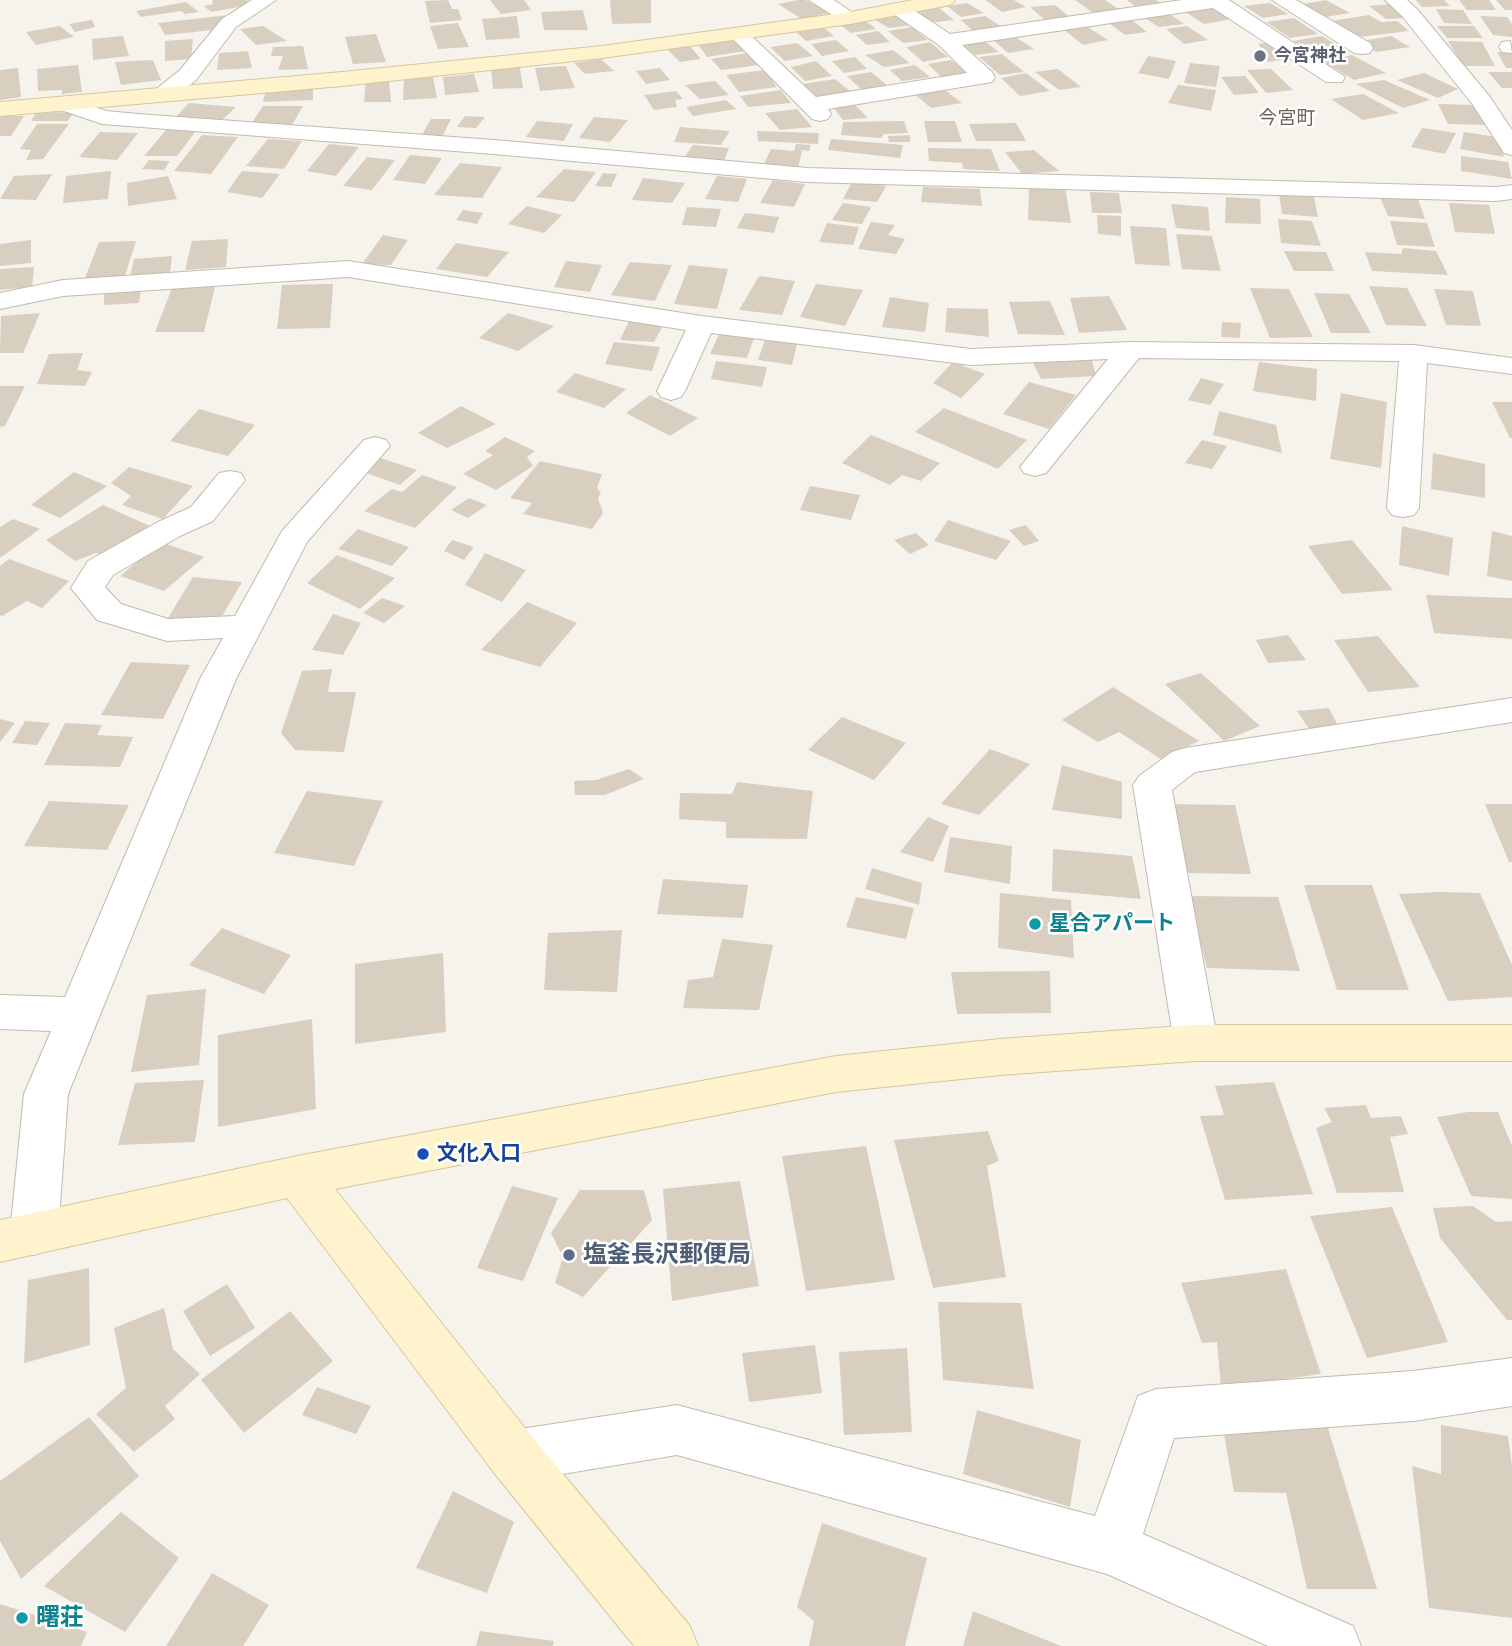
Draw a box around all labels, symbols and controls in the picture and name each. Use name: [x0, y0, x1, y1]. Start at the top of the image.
place label: 今宮神社: [1274, 45, 1346, 67]
marker: 今宮神社: [1252, 48, 1268, 64]
district label: 今宮町: [1259, 108, 1315, 130]
place label: 星合アパート: [1049, 911, 1175, 937]
marker: 星合アパート: [1027, 916, 1043, 932]
place label: 文化入口: [437, 1141, 521, 1167]
marker: 文化入口: [415, 1146, 431, 1162]
place label: 塩釜長沢郵便局: [583, 1241, 751, 1269]
marker: 塩釜長沢郵便局: [561, 1247, 577, 1263]
place label: 曙荘: [36, 1604, 84, 1632]
marker: 曙荘: [14, 1610, 30, 1626]

